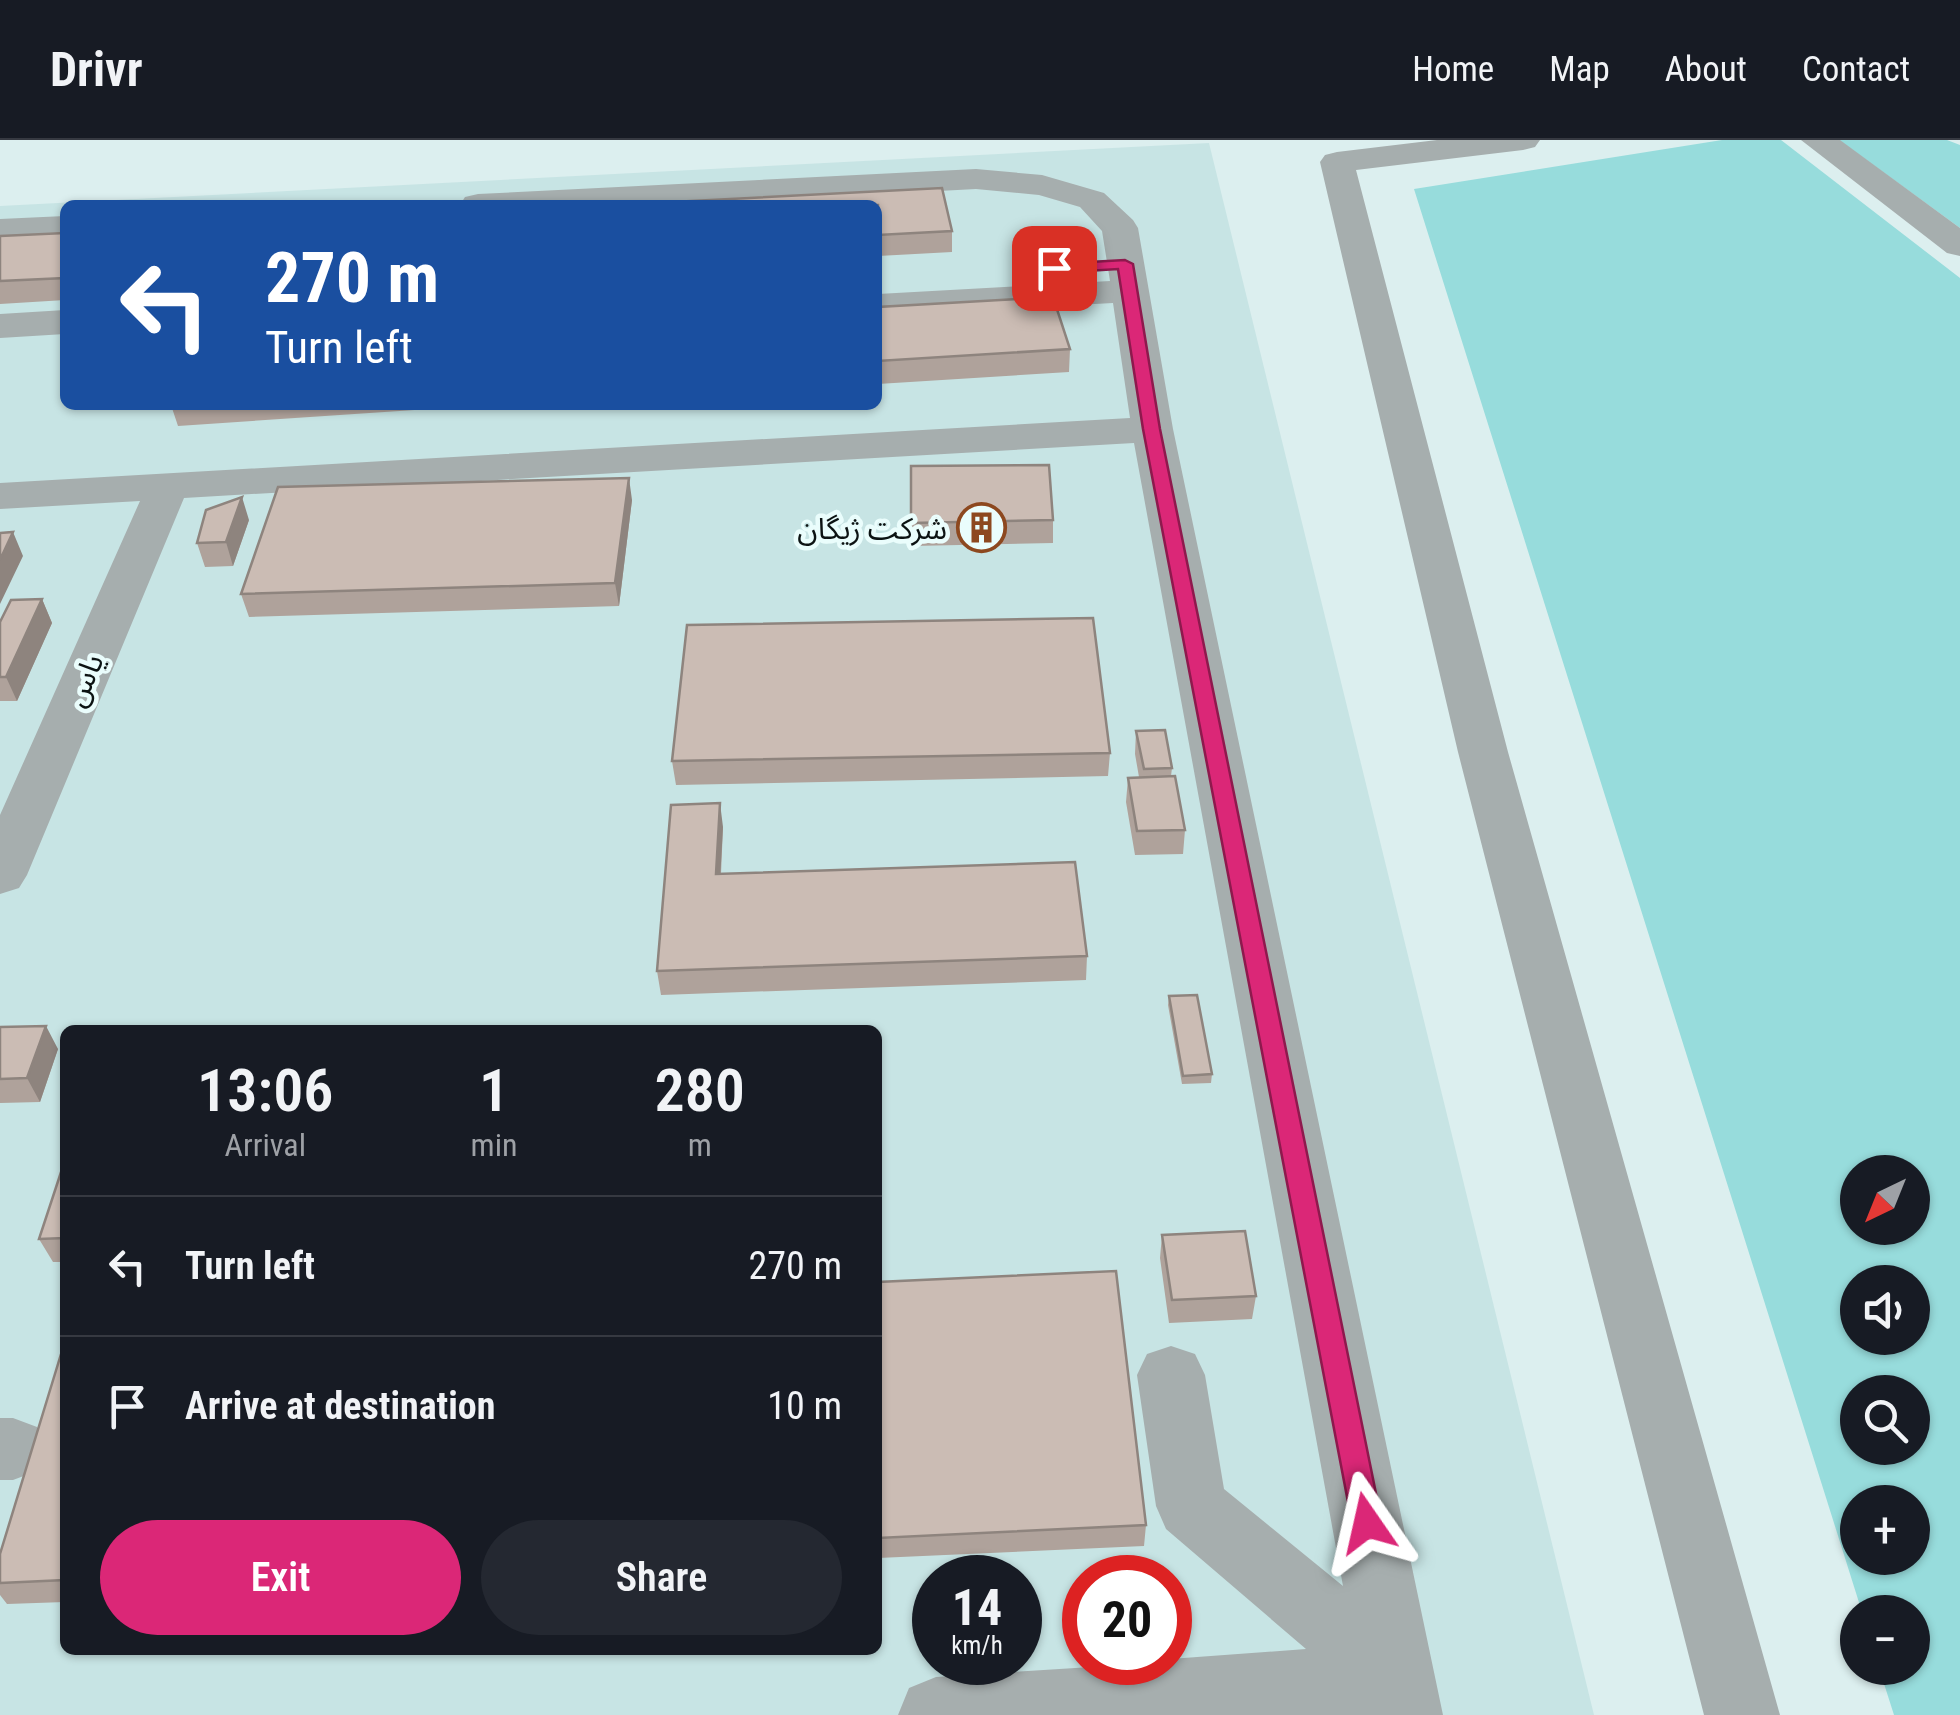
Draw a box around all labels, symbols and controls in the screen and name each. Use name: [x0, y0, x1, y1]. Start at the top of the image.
text: Drivr: [50, 41, 143, 98]
text: Home: [1412, 49, 1494, 90]
text: Map: [1549, 49, 1610, 90]
text: About: [1665, 49, 1747, 90]
text: Contact: [1802, 49, 1910, 90]
pin: [1012, 226, 1097, 311]
text: 270 m: [265, 237, 439, 319]
icon: left: [100, 240, 230, 370]
icon: arrive: [1027, 241, 1082, 296]
text: Turn left: [265, 321, 413, 374]
building icon: شرکت ژیگان: [956, 502, 1008, 554]
place label: شرکت ژیگان: [797, 511, 947, 546]
street label: یاس: [57, 648, 111, 712]
text: 13:06: [197, 1055, 334, 1126]
text: 1: [479, 1055, 509, 1126]
text: 280: [654, 1055, 745, 1126]
text: Arrival: [225, 1126, 306, 1164]
text: min: [471, 1126, 517, 1164]
text: m: [688, 1126, 712, 1164]
north arrow: [1840, 1155, 1930, 1245]
map controls: [1840, 1155, 1930, 1685]
icon: left: [100, 1239, 155, 1294]
text: Turn left: [185, 1244, 315, 1288]
text: 270 m: [748, 1244, 842, 1288]
button: sound: [1840, 1265, 1930, 1355]
button: search: [1840, 1375, 1930, 1465]
icon: arrive: [100, 1379, 155, 1434]
text: Arrive at destination: [185, 1384, 495, 1428]
text: 10 m: [767, 1384, 842, 1428]
position arrow: [1315, 1471, 1419, 1575]
button: +: [1840, 1485, 1930, 1575]
button: Exit: [100, 1520, 461, 1635]
button: Share: [481, 1520, 842, 1635]
speed limit sign: 20: [1062, 1555, 1192, 1685]
text: 14: [952, 1579, 1002, 1637]
button: −: [1840, 1595, 1930, 1685]
text: km/h: [951, 1631, 1003, 1660]

